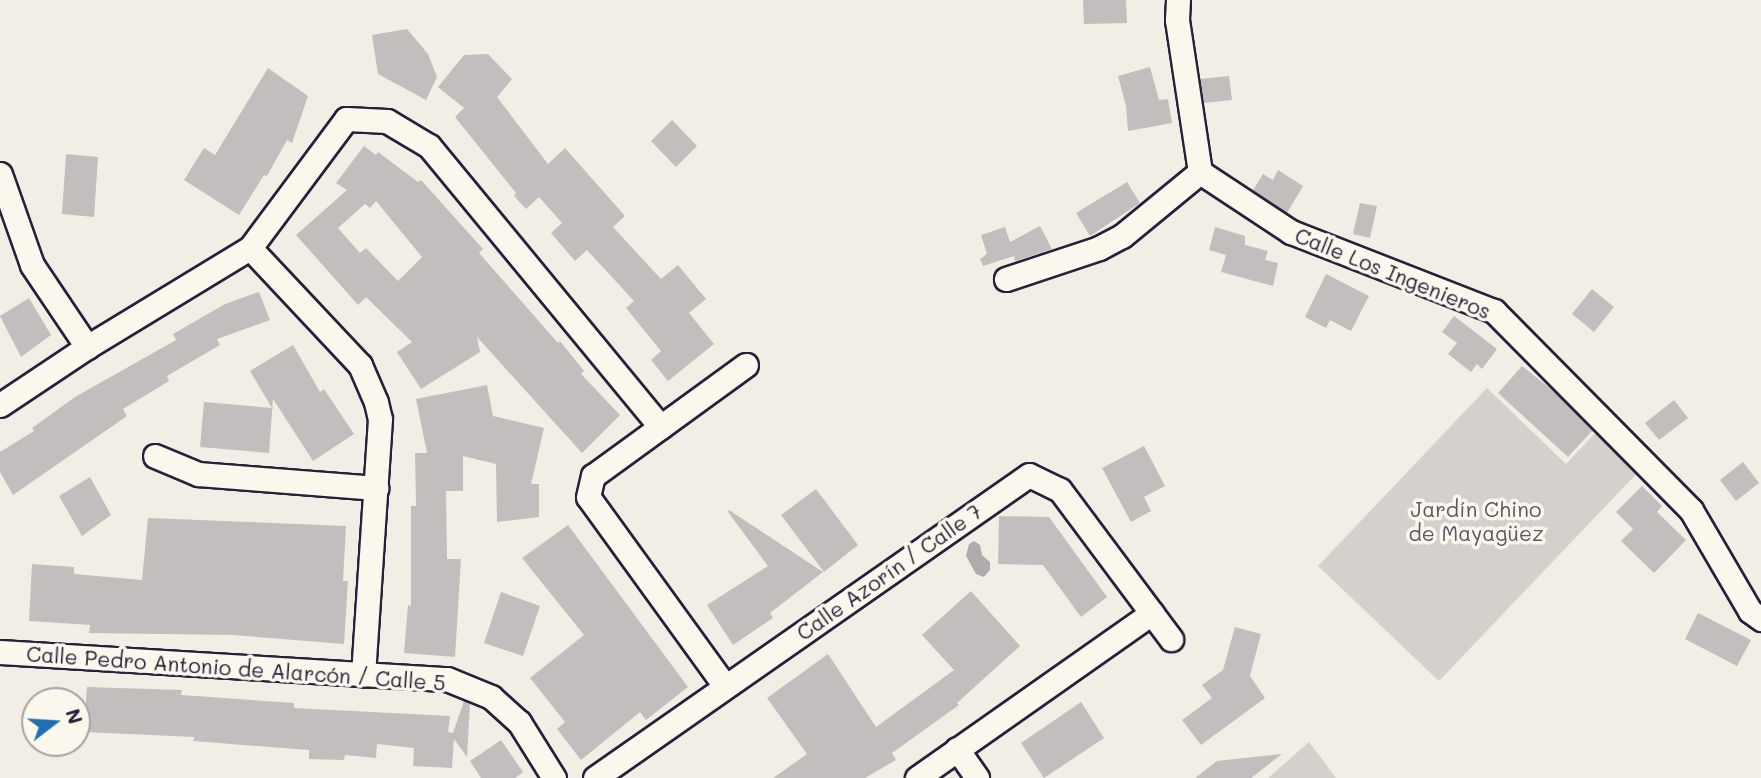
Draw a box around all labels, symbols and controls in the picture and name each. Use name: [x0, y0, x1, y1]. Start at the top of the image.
street label: Calle Los Ingenieros: [1291, 222, 1495, 324]
park label: Jardín Chino de Mayagüez: [1408, 496, 1544, 546]
street label: Calle Azorín / Calle 7: [792, 499, 986, 645]
street label: Calle Pedro Antonio de Alarcón / Calle 5: [26, 641, 446, 695]
north arrow: [21, 687, 91, 757]
text: N: [61, 706, 89, 727]

